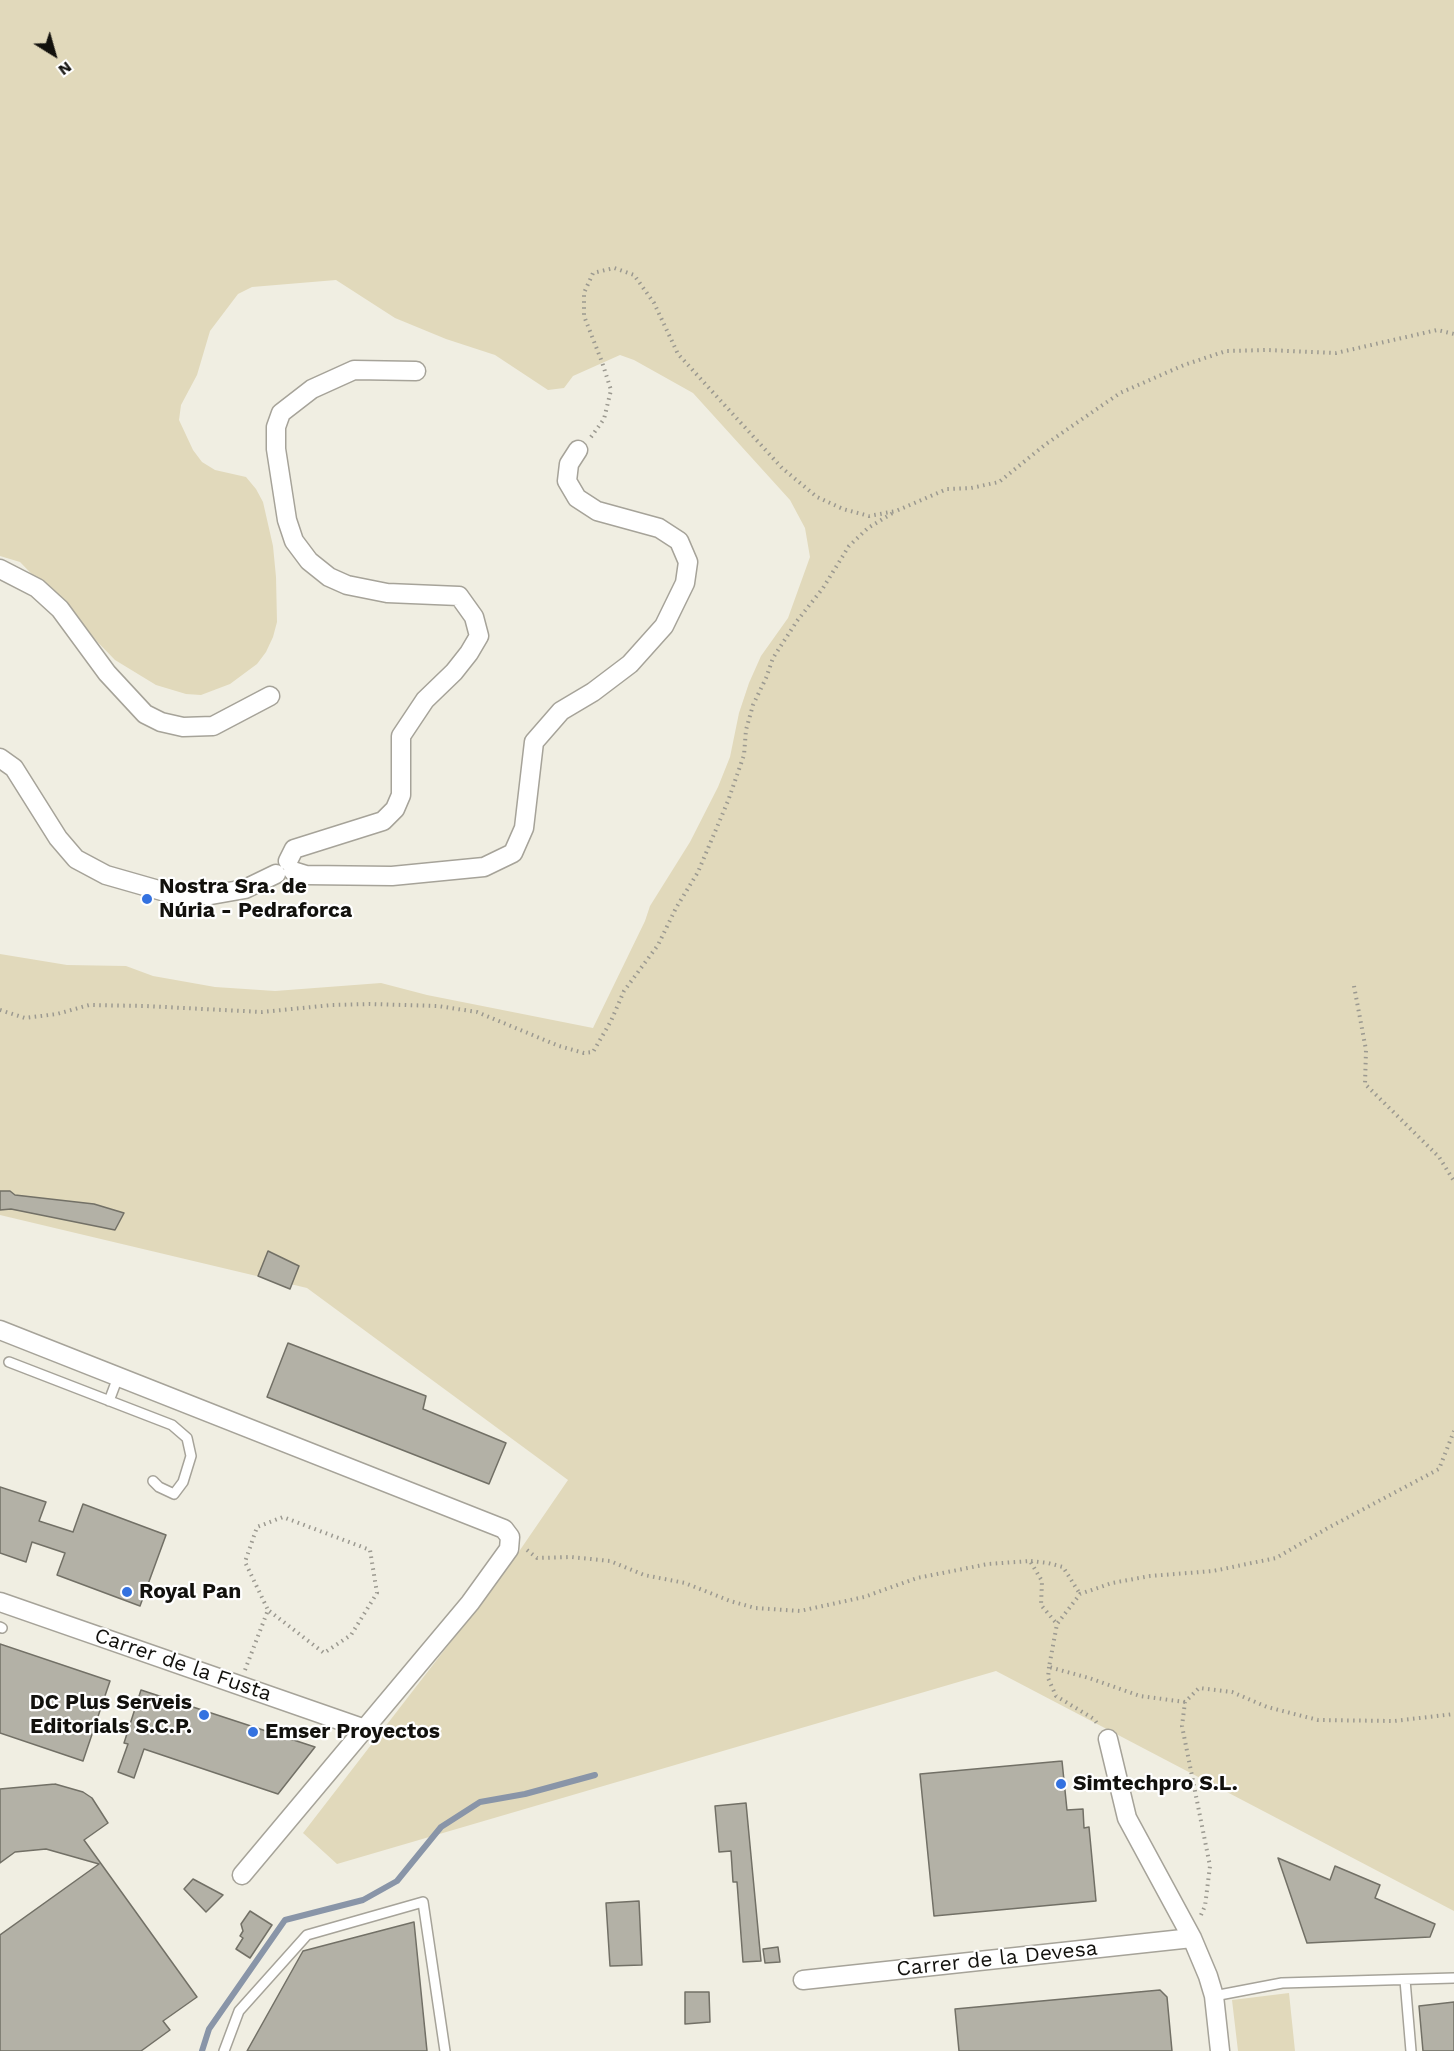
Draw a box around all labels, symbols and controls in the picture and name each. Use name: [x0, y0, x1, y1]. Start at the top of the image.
north arrow: [24, 24, 84, 84]
text: N: [55, 58, 76, 80]
place label: Nostra Sra. de Núria - Pedraforca: [159, 874, 352, 924]
marker: Nostra Sra. de Núria - Pedraforca: [140, 892, 154, 906]
place label: Royal Pan: [139, 1579, 241, 1605]
marker: Royal Pan: [120, 1585, 134, 1599]
street label: Carrer de la Fusta: [91, 1623, 275, 1707]
place label: DC Plus Serveis Editorials S.C.P.: [30, 1690, 192, 1740]
marker: DC Plus Serveis Editorials S.C.P.: [197, 1708, 211, 1722]
place label: Emser Proyectos: [265, 1719, 440, 1745]
marker: Emser Proyectos: [246, 1725, 260, 1739]
place label: Simtechpro S.L.: [1073, 1771, 1238, 1797]
marker: Simtechpro S.L.: [1054, 1777, 1068, 1791]
street label: Carrer de la Devesa: [895, 1936, 1099, 1982]

